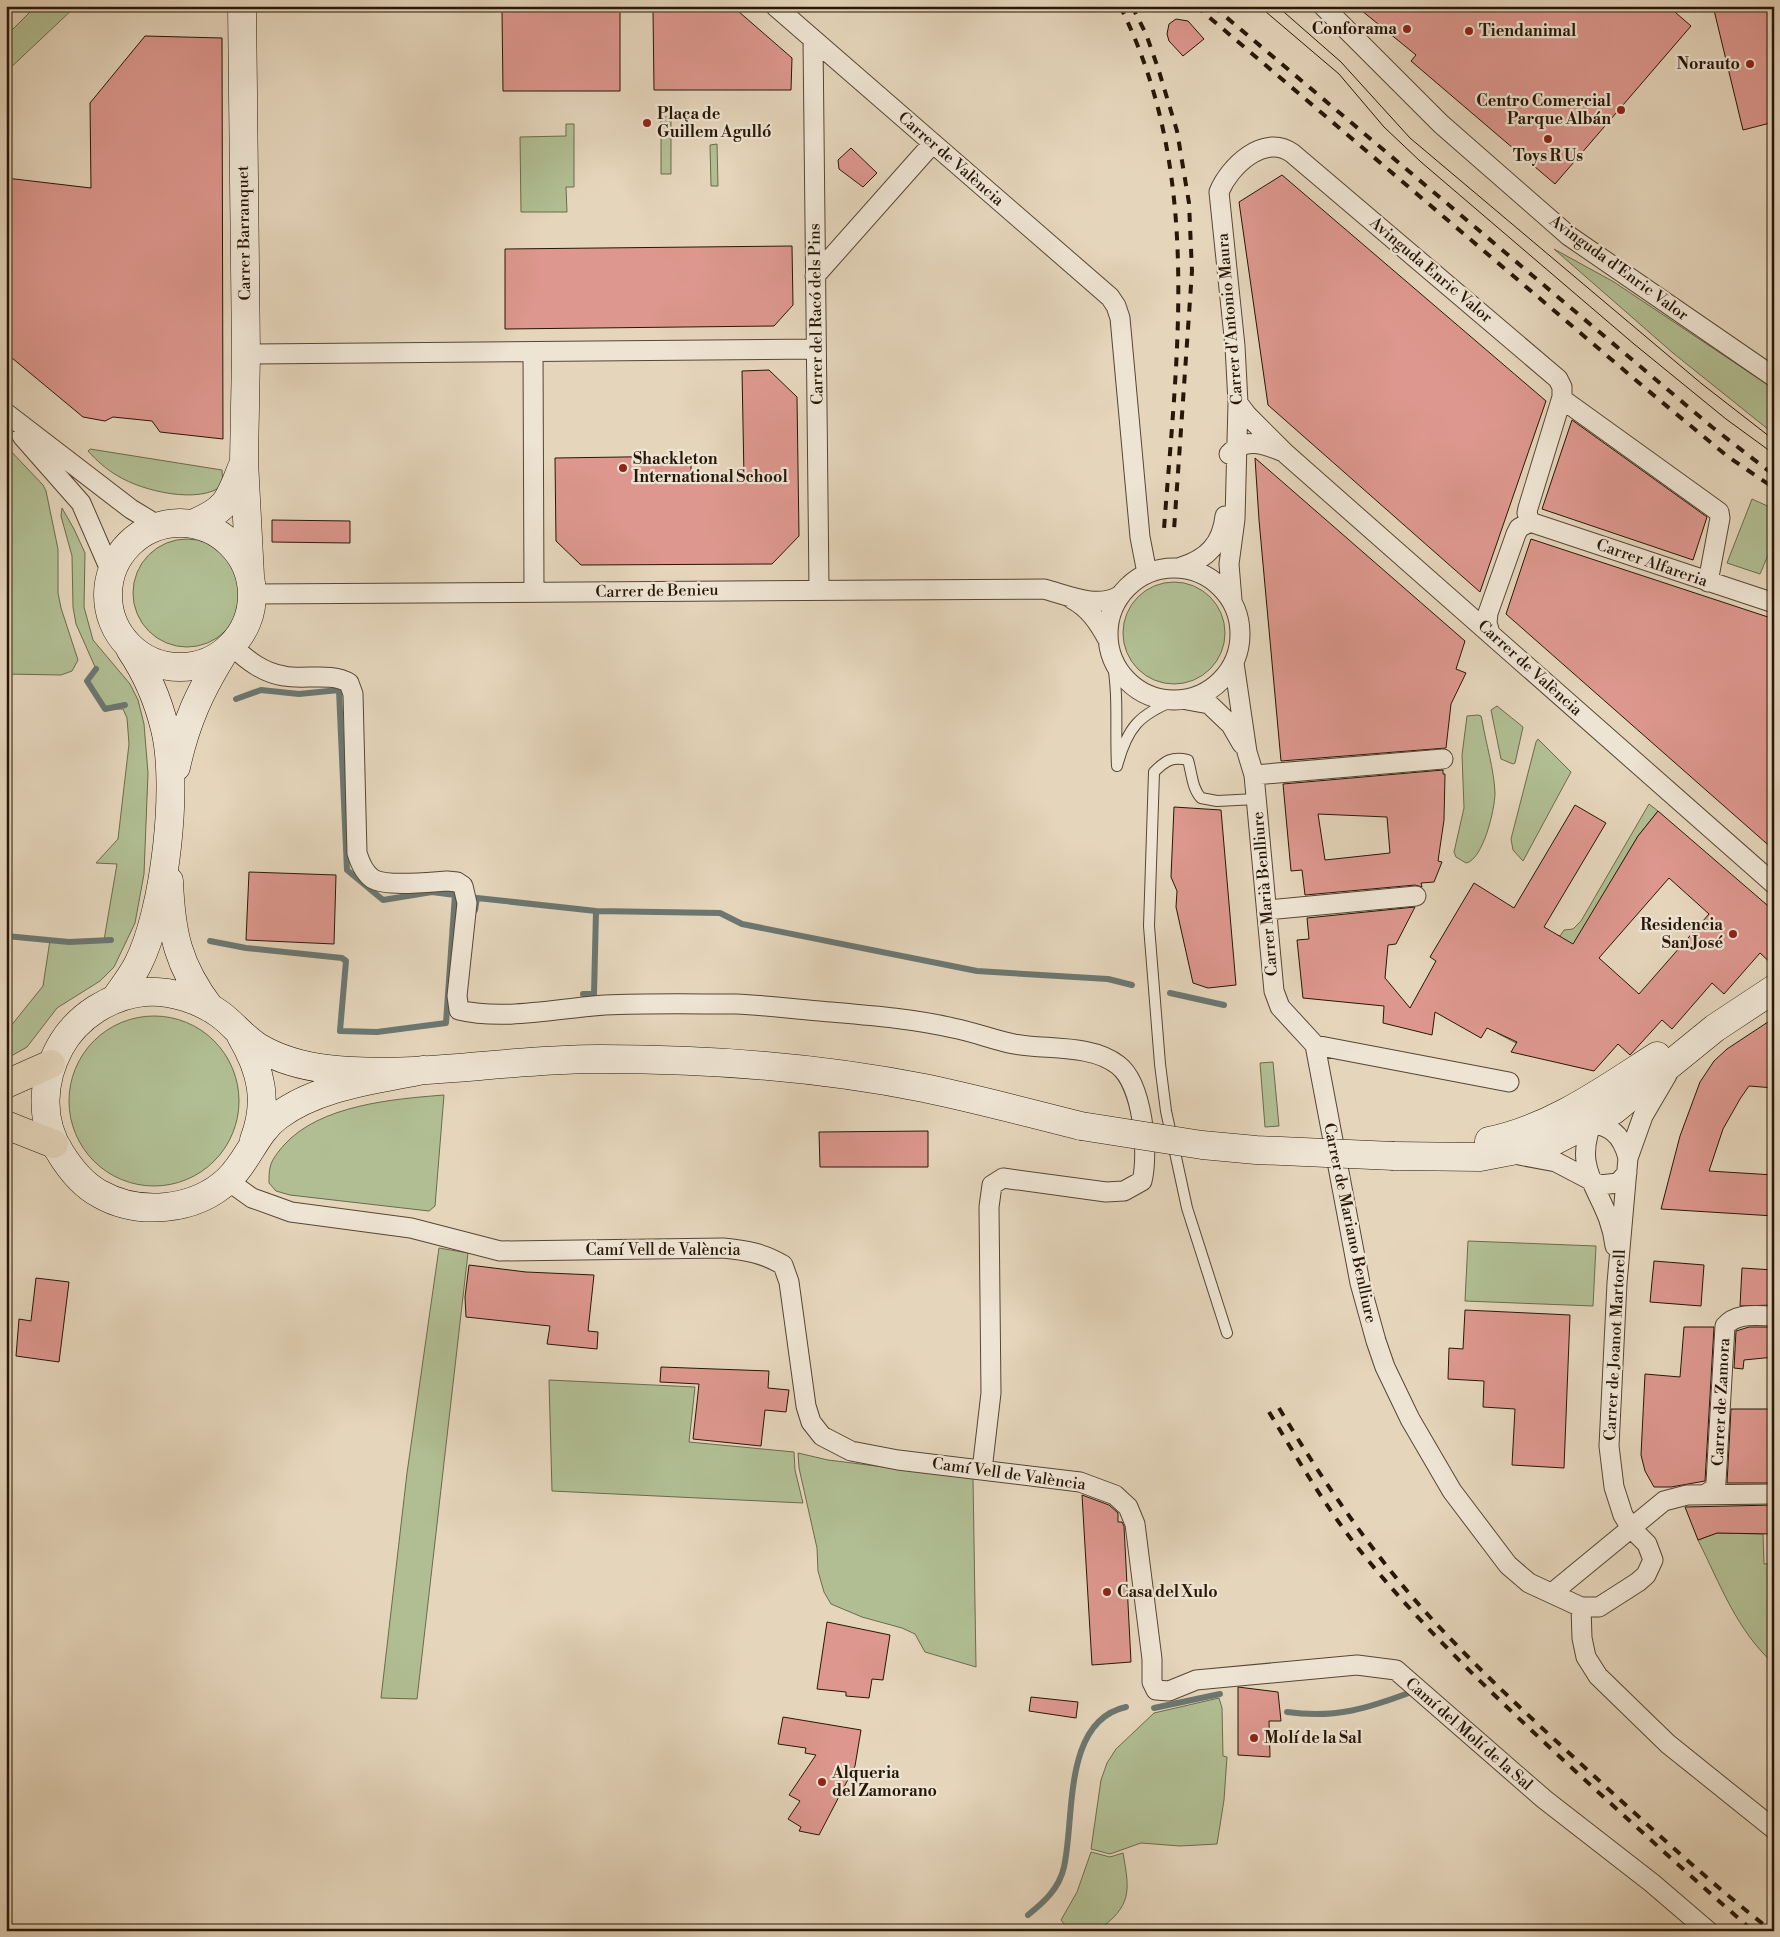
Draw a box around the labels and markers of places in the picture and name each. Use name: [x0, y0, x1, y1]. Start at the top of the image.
place label: Conforama: [1312, 19, 1397, 39]
place label: Tiendanimal: [1479, 21, 1577, 41]
marker: Conforama: [1401, 23, 1413, 35]
marker: Tiendanimal: [1463, 25, 1475, 37]
place label: Norauto: [1677, 54, 1740, 74]
marker: Norauto: [1744, 58, 1756, 70]
place label: Centro Comercial Parque Albán: [1476, 91, 1612, 129]
place label: Plaça de Guillem Agulló: [657, 104, 771, 142]
marker: Centro Comercial Parque Albán: [1615, 104, 1627, 116]
marker: Plaça de Guillem Agulló: [641, 117, 653, 129]
marker: Toys R Us: [1542, 133, 1554, 145]
place label: Toys R Us: [1513, 146, 1583, 166]
place label: Shackleton International School: [633, 449, 788, 487]
marker: Shackleton International School: [617, 462, 629, 474]
place label: Residencia San José: [1640, 915, 1723, 953]
marker: Residencia San José: [1727, 928, 1739, 940]
place label: Casa del Xulo: [1117, 1582, 1218, 1602]
marker: Casa del Xulo: [1101, 1586, 1113, 1598]
place label: Molí de la Sal: [1264, 1728, 1363, 1748]
marker: Molí de la Sal: [1248, 1732, 1260, 1744]
place label: Alqueria del Zamorano: [831, 1763, 937, 1801]
marker: Alqueria del Zamorano: [816, 1776, 828, 1788]

